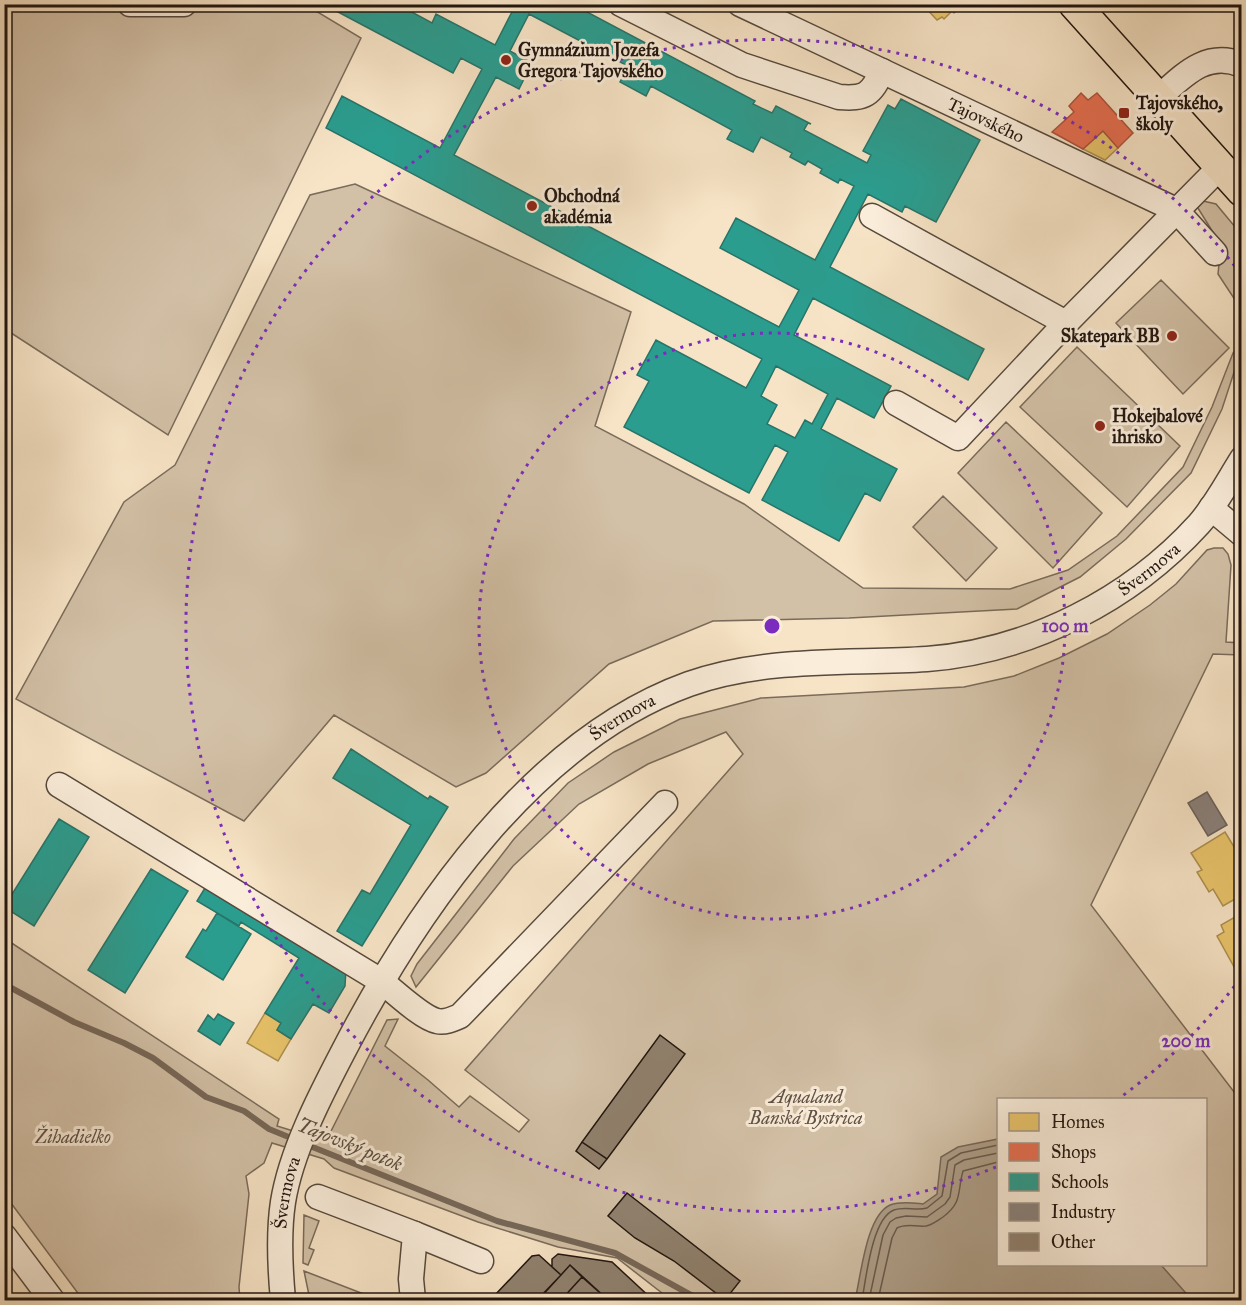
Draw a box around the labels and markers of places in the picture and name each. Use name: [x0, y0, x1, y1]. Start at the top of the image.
place label: Gymnázium Jozefa Gregora Tajovského: [518, 39, 663, 83]
marker: Gymnázium Jozefa Gregora Tajovského: [499, 53, 513, 67]
place label: Tajovského, školy: [1135, 92, 1223, 136]
marker: Tajovského, školy: [1117, 106, 1131, 120]
place label: Obchodná akadémia: [544, 185, 620, 228]
marker: Obchodná akadémia: [525, 199, 539, 213]
place label: Skatepark BB: [1061, 325, 1160, 348]
marker: Skatepark BB: [1165, 329, 1179, 343]
place label: Hokejbalové ihrisko: [1112, 405, 1203, 448]
marker: Hokejbalové ihrisko: [1093, 419, 1107, 433]
centre of rings: [762, 616, 782, 636]

